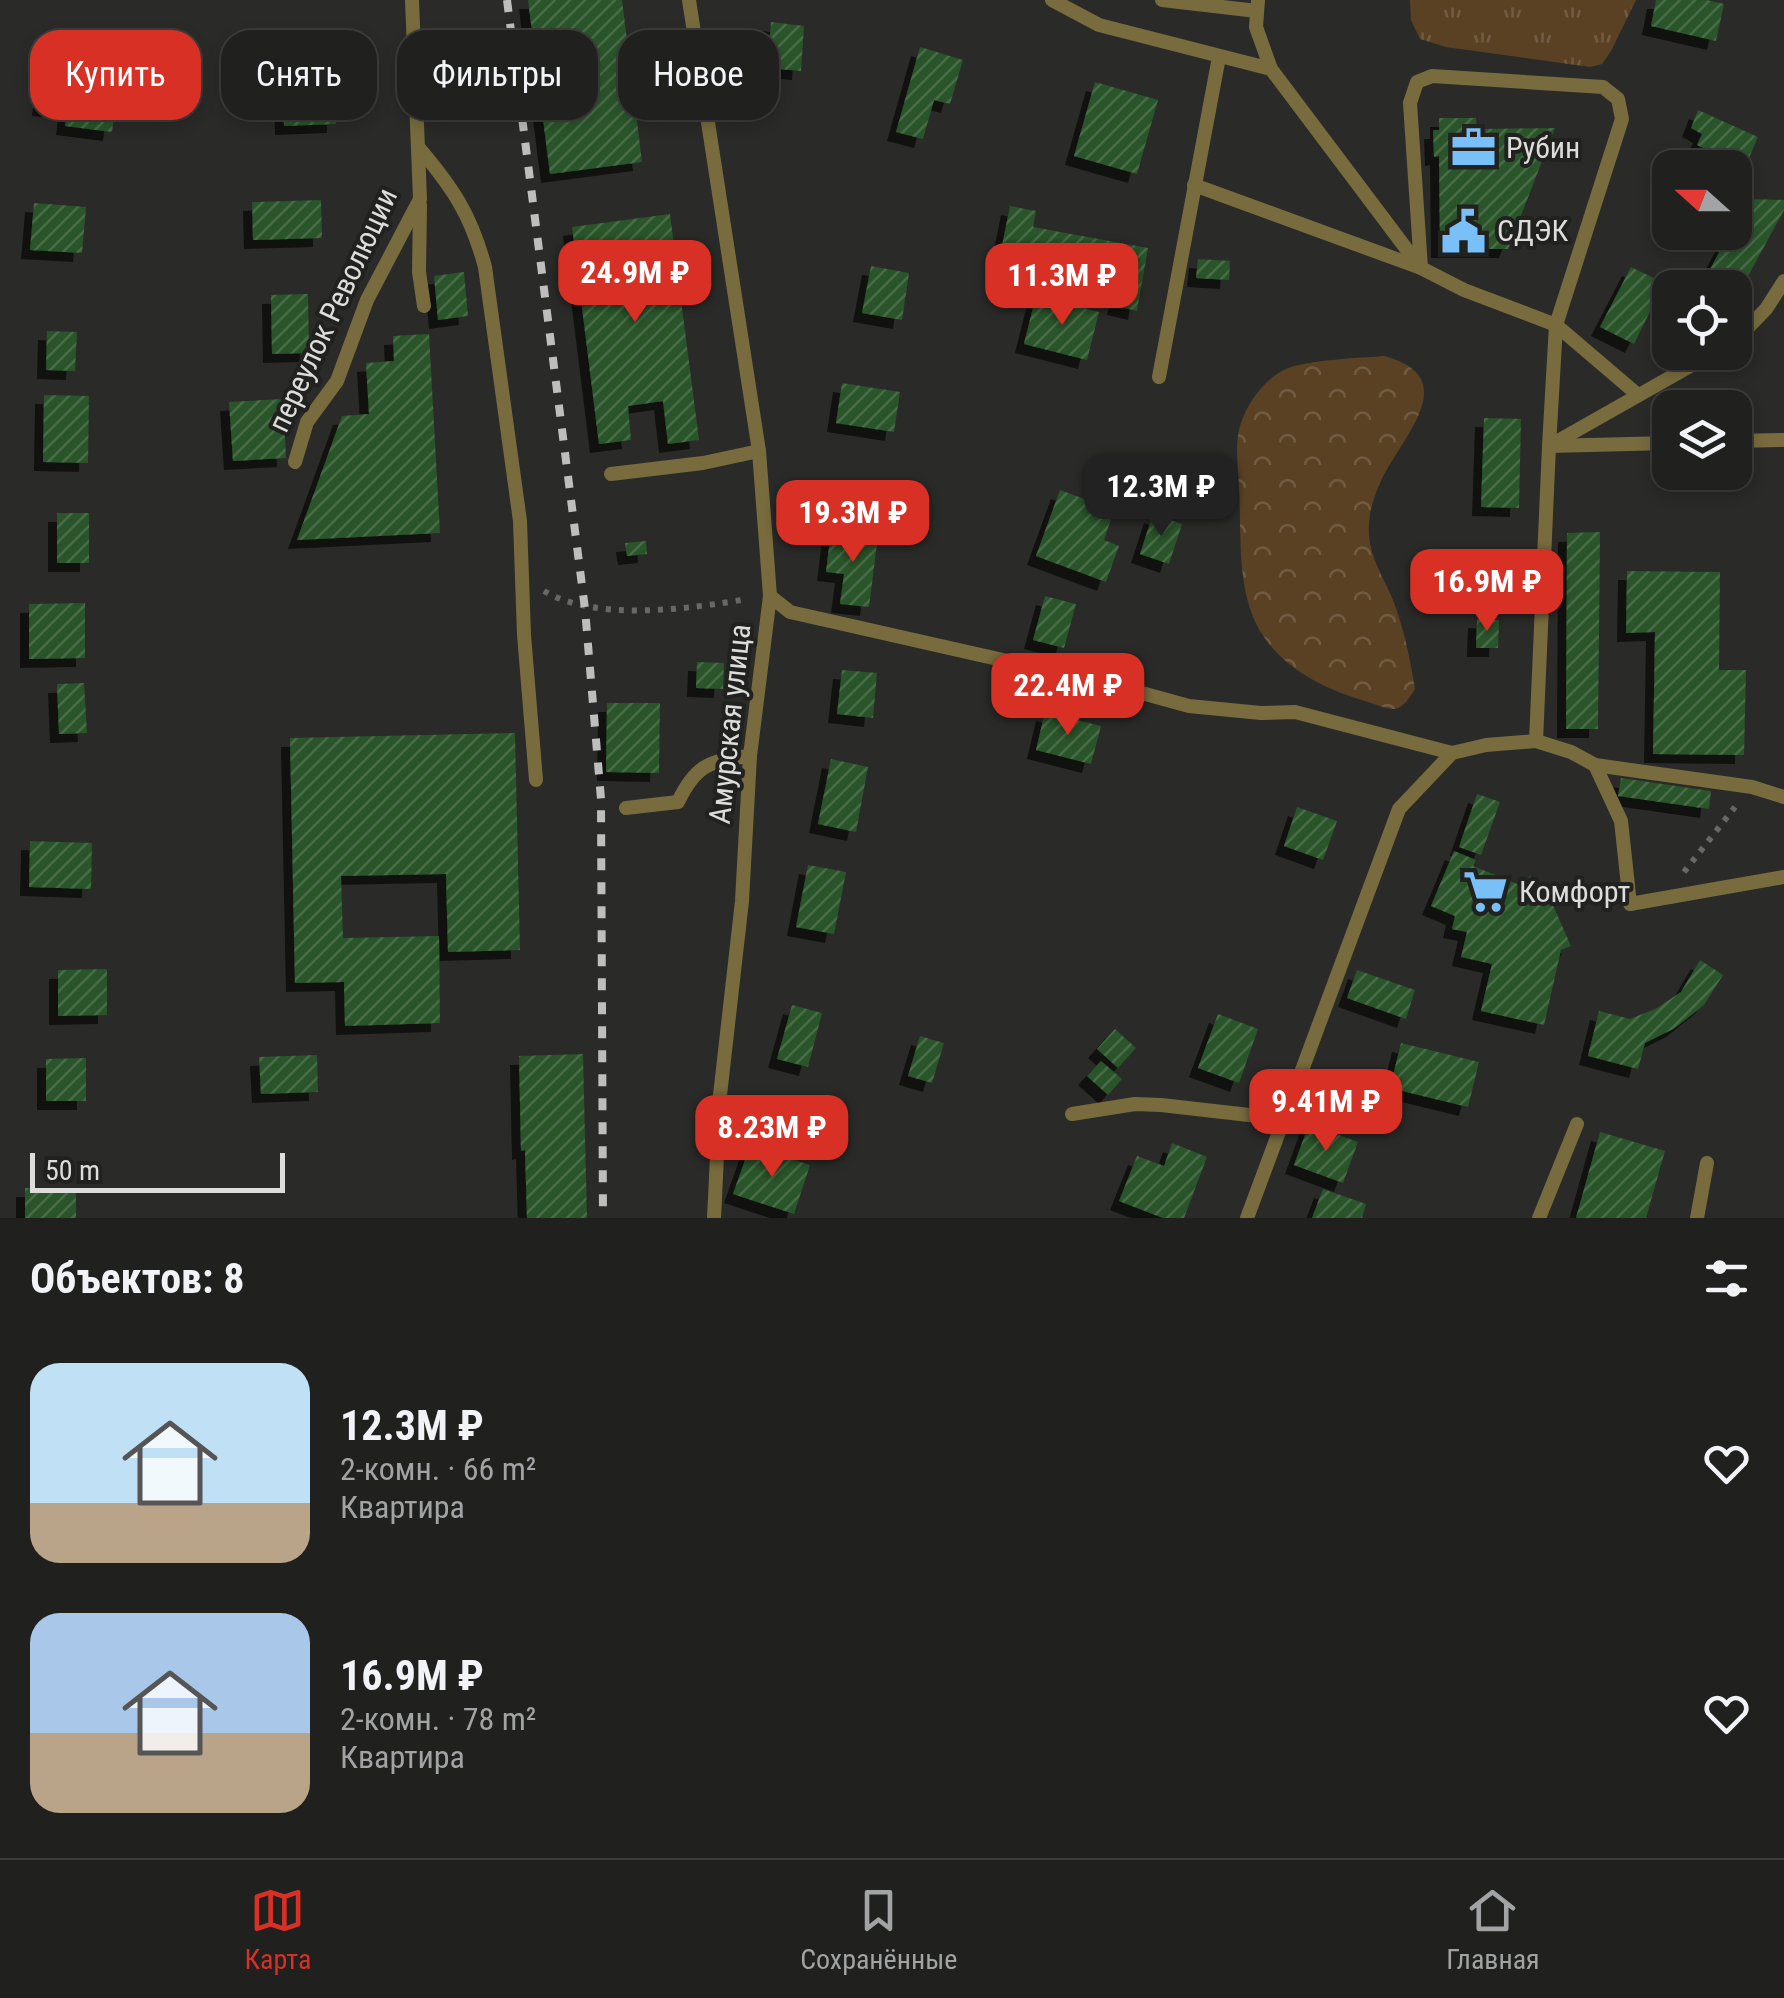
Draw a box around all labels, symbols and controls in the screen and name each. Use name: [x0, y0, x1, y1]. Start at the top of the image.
chip: Купить: [30, 30, 201, 120]
chip: Снять: [221, 30, 377, 120]
chip: Фильтры: [397, 30, 598, 120]
chip: Новое: [618, 30, 779, 120]
office icon: Рубин: [1449, 124, 1497, 172]
place label: Рубин: [1506, 130, 1580, 165]
north arrow: [1652, 150, 1752, 250]
map controls: [1652, 150, 1752, 490]
street label: переулок Революции: [261, 182, 404, 437]
public building icon: СДЭК: [1440, 207, 1488, 255]
place label: СДЭК: [1497, 213, 1569, 248]
pin: 24.9M ₽: [543, 240, 727, 325]
pin: 11.3M ₽: [970, 243, 1154, 328]
text: 24.9M ₽: [580, 253, 690, 291]
text: 11.3M ₽: [1007, 256, 1117, 294]
button: locate: [1652, 270, 1752, 370]
button: layers: [1652, 390, 1752, 490]
pin: 12.3M ₽: [1069, 454, 1253, 539]
text: 12.3M ₽: [1106, 467, 1216, 505]
pin: 19.3M ₽: [761, 480, 945, 565]
text: 19.3M ₽: [798, 493, 908, 531]
pin: 16.9M ₽: [1395, 549, 1579, 634]
text: 16.9M ₽: [1432, 562, 1542, 600]
street label: Амурская улица: [702, 622, 757, 826]
pin: 22.4M ₽: [976, 653, 1160, 738]
text: 22.4M ₽: [1013, 666, 1123, 704]
supermarket icon: Комфорт: [1462, 868, 1510, 916]
place label: Комфорт: [1519, 874, 1630, 909]
pin: 9.41M ₽: [1234, 1069, 1418, 1154]
text: 9.41M ₽: [1271, 1082, 1381, 1120]
pin: 8.23M ₽: [680, 1095, 864, 1180]
text: 8.23M ₽: [717, 1108, 827, 1146]
scale bar: [30, 1148, 285, 1192]
text: 50 m: [45, 1154, 100, 1187]
icon: filters: [1699, 1251, 1754, 1306]
text: Объектов: 8: [30, 1254, 244, 1303]
text: 12.3M ₽: [340, 1401, 484, 1450]
icon: home: [110, 1403, 230, 1523]
icon: heart: [1699, 1436, 1754, 1491]
text: 2-комн. · 66 m²: [340, 1450, 536, 1488]
text: Квартира: [340, 1488, 465, 1526]
text: 16.9M ₽: [340, 1651, 484, 1700]
icon: home: [110, 1653, 230, 1773]
icon: heart: [1699, 1686, 1754, 1741]
text: 2-комн. · 78 m²: [340, 1700, 536, 1738]
text: Квартира: [340, 1738, 465, 1776]
tab: Карта: [244, 1883, 311, 1976]
tab: Сохранённые: [800, 1883, 957, 1976]
tab: Главная: [1446, 1883, 1540, 1976]

